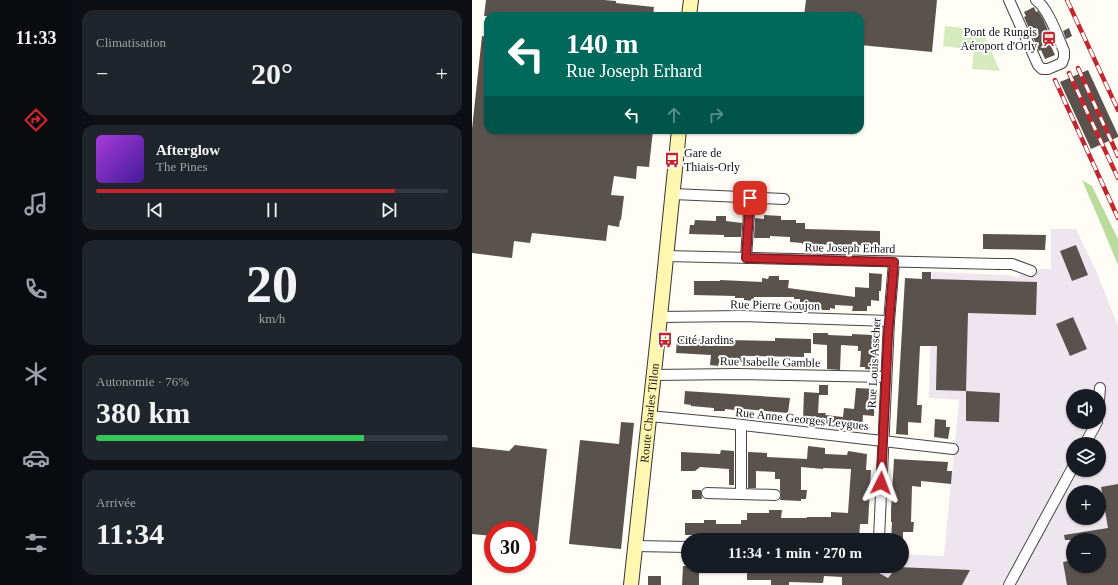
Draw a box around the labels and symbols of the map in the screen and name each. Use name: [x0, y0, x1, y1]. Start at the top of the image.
place label: Pont de Rungis Aéroport d'Orly: [961, 25, 1037, 53]
station icon: Pont de Rungis Aéroport d'Orly: [1040, 30, 1058, 48]
place label: Gare de Thiais-Orly: [684, 146, 740, 174]
bus stop icon: Gare de Thiais-Orly: [663, 151, 681, 169]
pin: [733, 181, 767, 215]
street label: Rue Joseph Erhard: [805, 240, 895, 256]
street label: Rue Pierre Goujon: [730, 297, 820, 313]
street label: Rue Louis Asscher: [865, 317, 883, 409]
bus stop icon: Cité Jardins: [656, 331, 674, 349]
place label: Cité Jardins: [677, 333, 734, 347]
street label: Rue Isabelle Gamble: [720, 354, 820, 370]
street label: Route Charles Tillon: [637, 362, 662, 464]
street label: Rue Anne Georges Leygues: [735, 405, 870, 433]
position arrow: [860, 462, 902, 504]
speed limit sign: 30: [484, 521, 536, 573]

